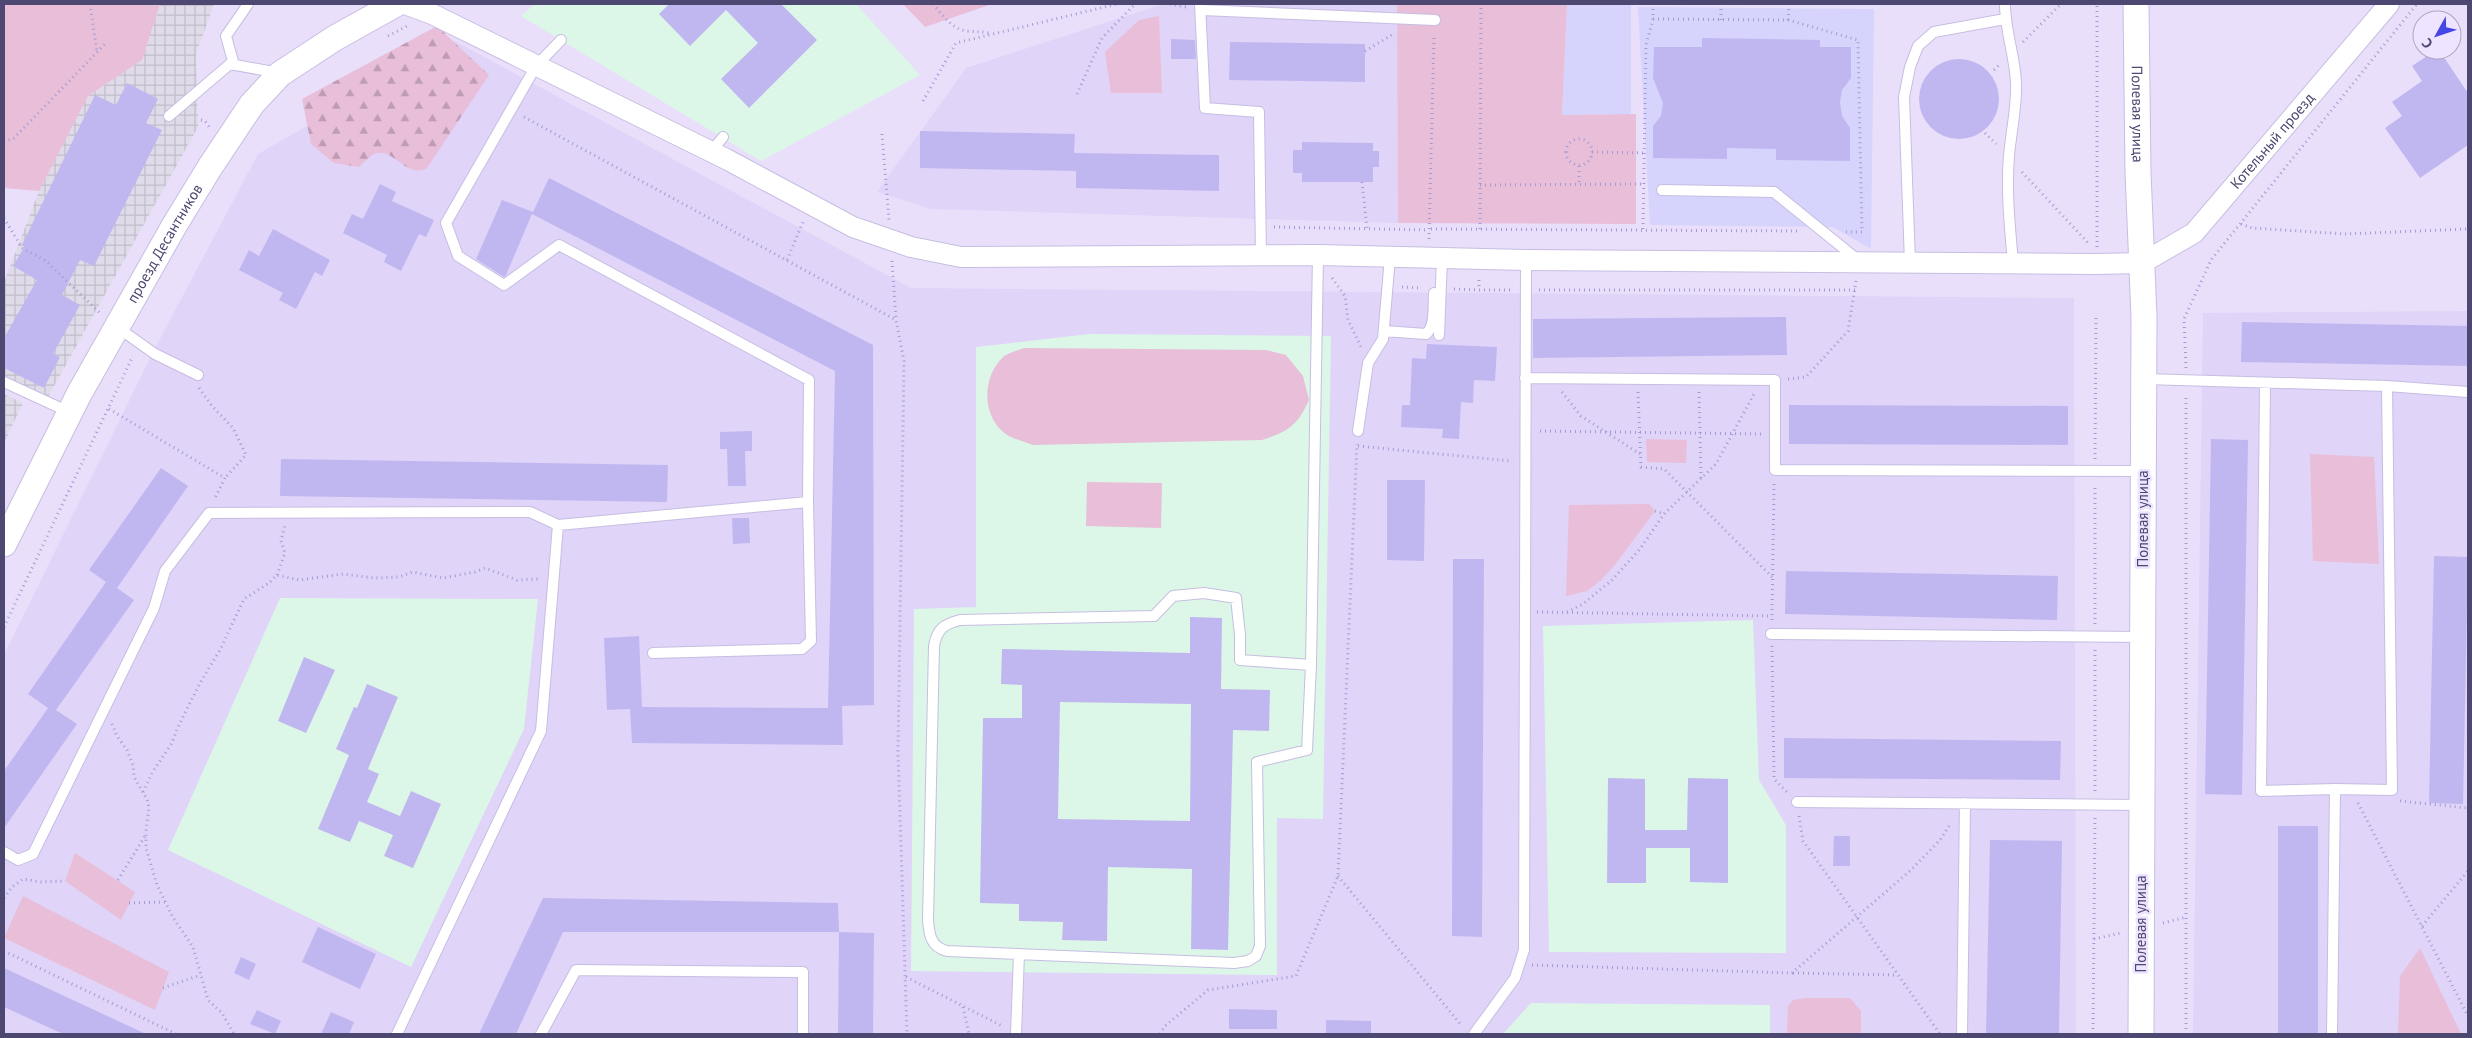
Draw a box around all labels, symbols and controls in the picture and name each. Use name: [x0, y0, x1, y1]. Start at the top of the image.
north arrow: [2412, 10, 2462, 60]
text: С: [2418, 34, 2436, 52]
street label: Полевая улица: [2128, 65, 2148, 163]
street label: Котельный проезд: [2226, 89, 2318, 193]
street label: проезд Десантников: [122, 180, 206, 306]
street label: Полевая улица: [2133, 470, 2152, 568]
street label: Полевая улица: [2131, 875, 2150, 973]

